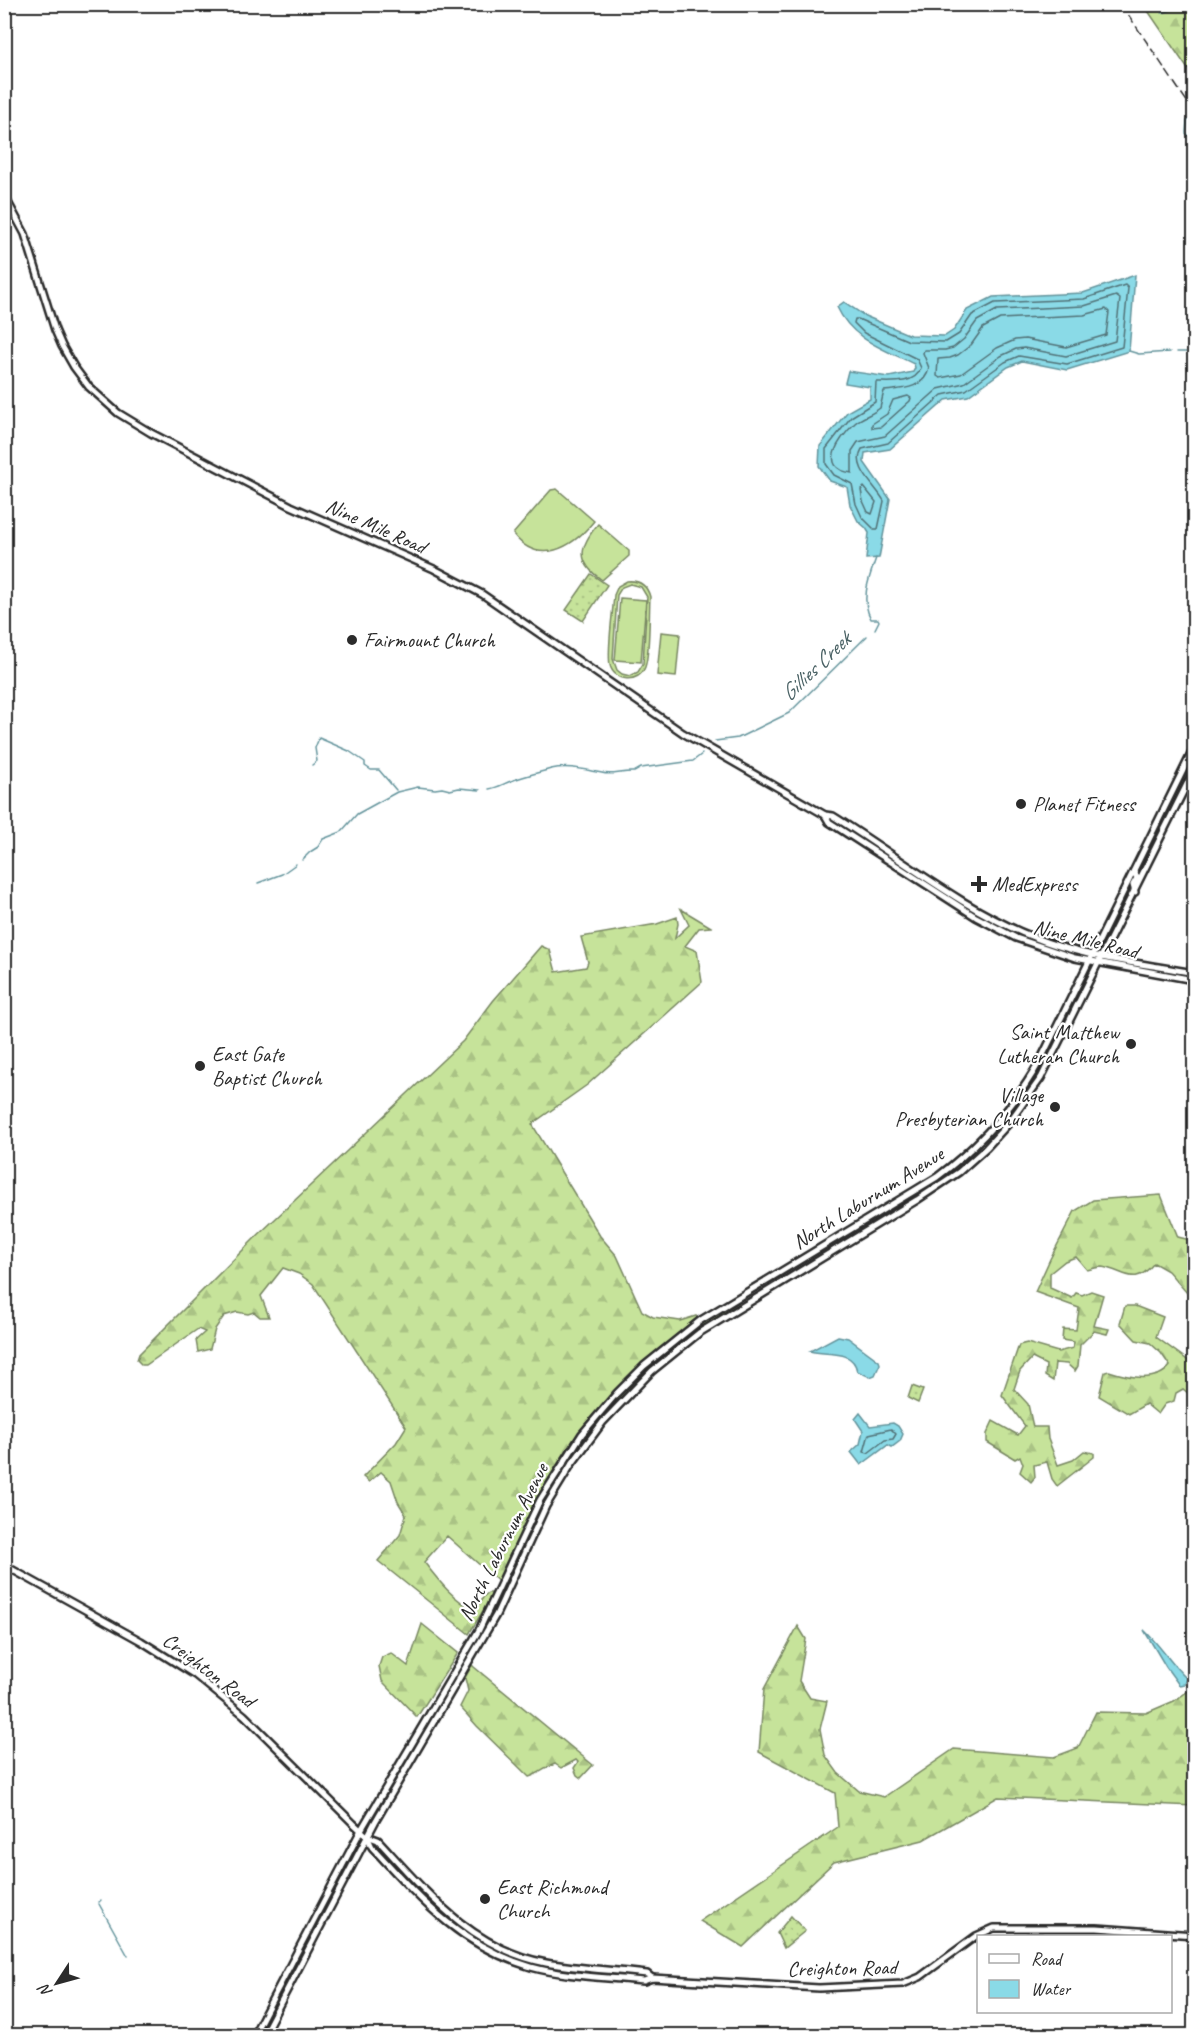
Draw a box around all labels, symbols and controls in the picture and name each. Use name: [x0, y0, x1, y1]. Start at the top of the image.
street label: Nine Mile Road: [322, 492, 433, 561]
water label: Gillies Creek: [775, 624, 860, 707]
place label: Fairmount Church: [364, 627, 496, 653]
marker: Fairmount Church: [345, 633, 359, 647]
place label: Planet Fitness: [1033, 791, 1137, 817]
marker: Planet Fitness: [1014, 797, 1028, 811]
place label: MedExpress: [992, 871, 1079, 897]
marker: MedExpress: [970, 875, 988, 893]
street label: Nine Mile Road: [1031, 913, 1144, 965]
place label: Saint Matthew Lutheran Church: [997, 1019, 1121, 1069]
marker: Saint Matthew Lutheran Church: [1124, 1037, 1138, 1051]
place label: East Gate Baptist Church: [212, 1041, 323, 1091]
marker: East Gate Baptist Church: [193, 1059, 207, 1073]
place label: Village Presbyterian Church: [895, 1082, 1044, 1132]
marker: Village Presbyterian Church: [1048, 1100, 1062, 1114]
street label: North Laburnum Avenue: [788, 1140, 950, 1255]
street label: North Laburnum Avenue: [452, 1457, 555, 1625]
street label: Creighton Road: [158, 1627, 263, 1715]
place label: East Richmond Church: [497, 1874, 611, 1924]
marker: East Richmond Church: [478, 1892, 492, 1906]
legend: [977, 1935, 1172, 2013]
text: Road: [1031, 1948, 1064, 1970]
north arrow: [27, 1953, 87, 2013]
street label: Creighton Road: [787, 1954, 900, 1982]
text: Water: [1031, 1978, 1072, 2000]
text: N: [33, 1979, 57, 2001]

